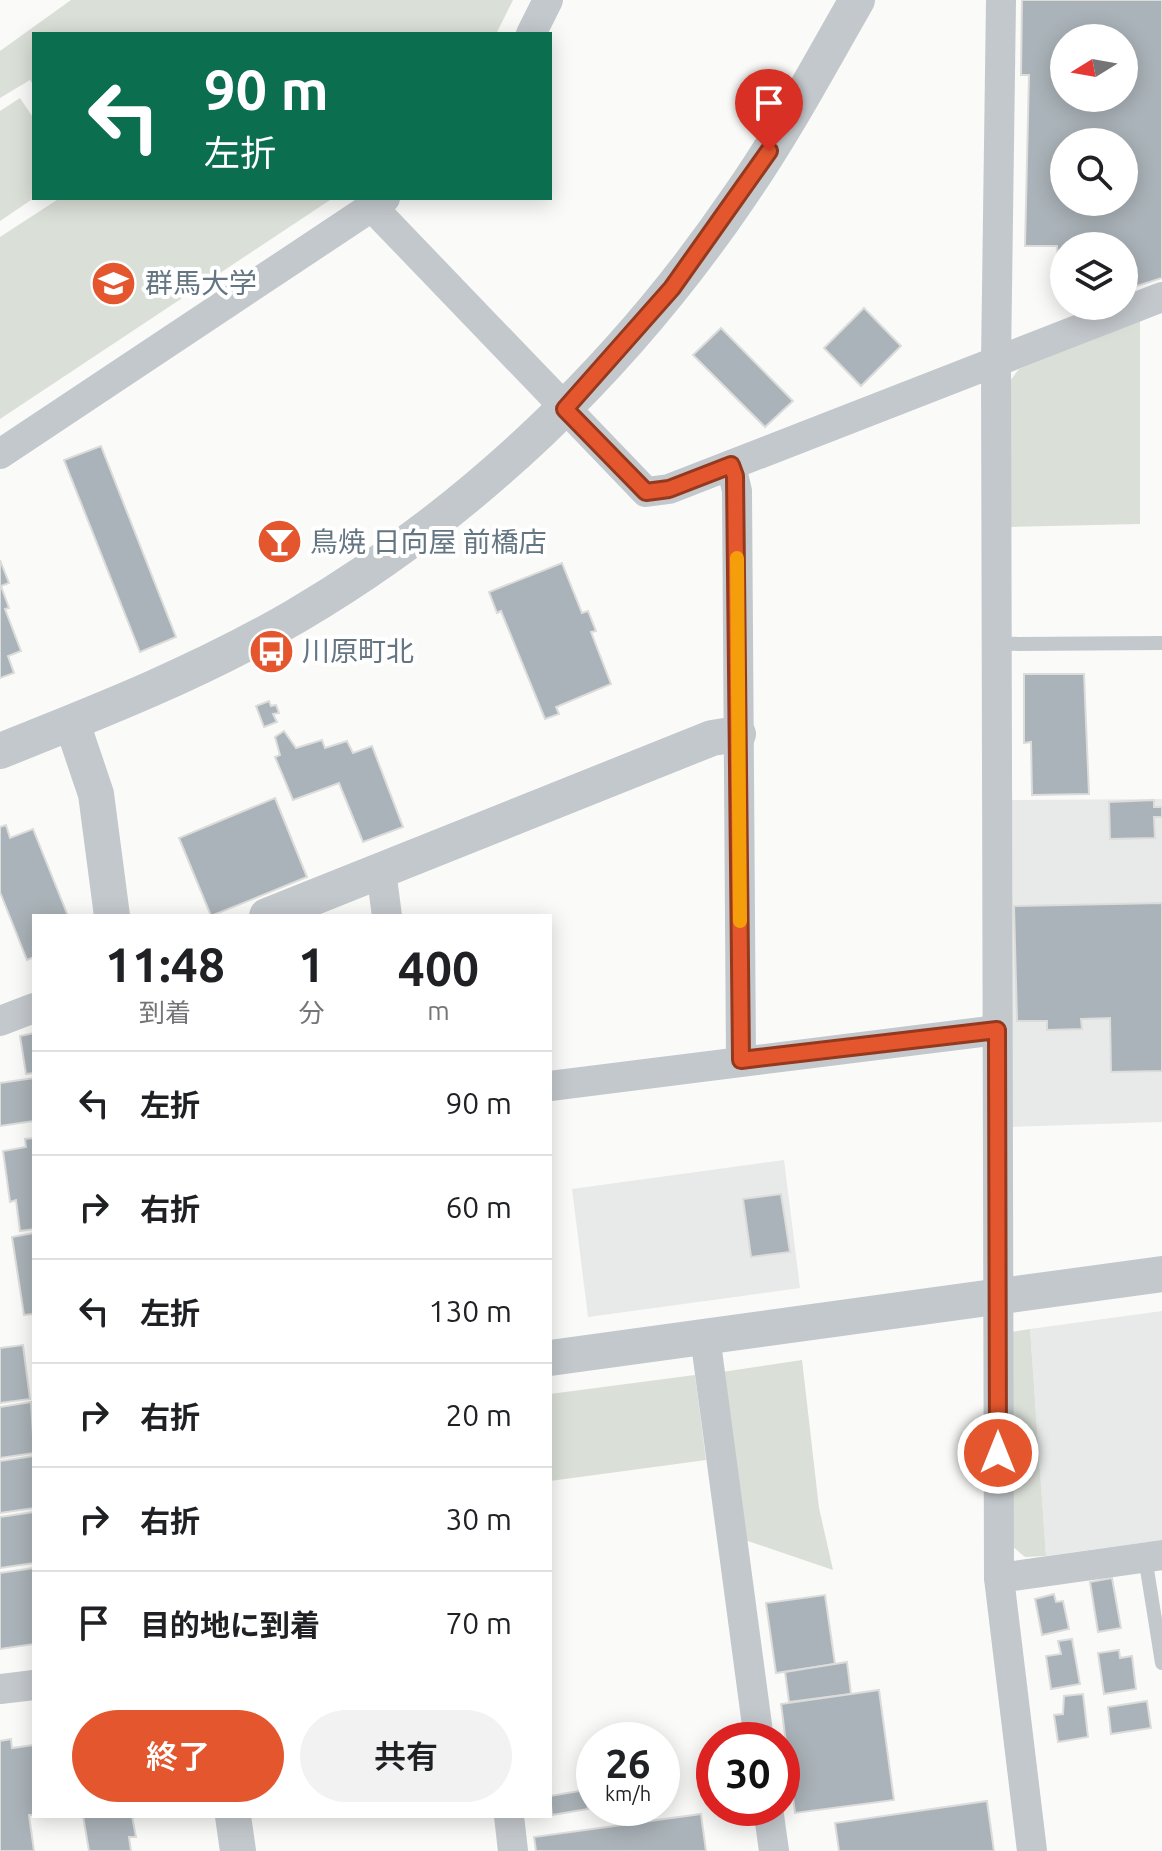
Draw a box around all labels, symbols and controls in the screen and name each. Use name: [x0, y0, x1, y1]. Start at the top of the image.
north arrow: [1050, 24, 1138, 112]
map controls: [1050, 24, 1138, 320]
text: 90 m: [204, 58, 329, 121]
icon: left: [72, 64, 176, 168]
pin: [735, 69, 803, 151]
icon: arrive: [747, 81, 791, 125]
button: search: [1050, 128, 1138, 216]
text: 左折: [204, 132, 276, 173]
button: layers: [1050, 232, 1138, 320]
school or university icon: 群馬大学: [90, 259, 138, 307]
place label: 群馬大学: [145, 267, 257, 298]
bar icon: 鳥焼 日向屋 前橋店: [255, 518, 303, 566]
place label: 鳥焼 日向屋 前橋店: [310, 526, 547, 557]
bus stop icon: 川原町北: [247, 627, 295, 675]
place label: 川原町北: [302, 635, 414, 666]
text: 11:48: [105, 937, 225, 991]
text: 1: [298, 937, 325, 991]
text: 400: [398, 941, 479, 995]
text: m: [427, 996, 450, 1025]
text: 到着: [139, 998, 191, 1027]
text: 分: [298, 998, 324, 1027]
icon: left: [72, 1081, 116, 1125]
text: 90 m: [445, 1086, 512, 1120]
text: 左折: [140, 1088, 200, 1122]
icon: right: [72, 1185, 116, 1229]
text: 60 m: [445, 1190, 512, 1224]
text: 右折: [140, 1192, 200, 1226]
icon: left: [72, 1289, 116, 1333]
text: 130 m: [428, 1294, 512, 1328]
text: 左折: [140, 1296, 200, 1330]
icon: right: [72, 1393, 116, 1437]
text: 20 m: [445, 1398, 512, 1432]
text: 右折: [140, 1400, 200, 1434]
position arrow: [956, 1411, 1040, 1495]
icon: right: [72, 1497, 116, 1541]
text: 30 m: [445, 1502, 512, 1536]
text: 右折: [140, 1504, 200, 1538]
icon: arrive: [72, 1601, 116, 1645]
text: 70 m: [445, 1606, 512, 1640]
text: 目的地に到着: [140, 1608, 320, 1642]
button: 終了: [72, 1710, 284, 1802]
button: 共有: [300, 1710, 512, 1802]
speed limit sign: 30: [696, 1722, 800, 1826]
text: 26: [605, 1741, 651, 1786]
text: km/h: [605, 1782, 651, 1805]

